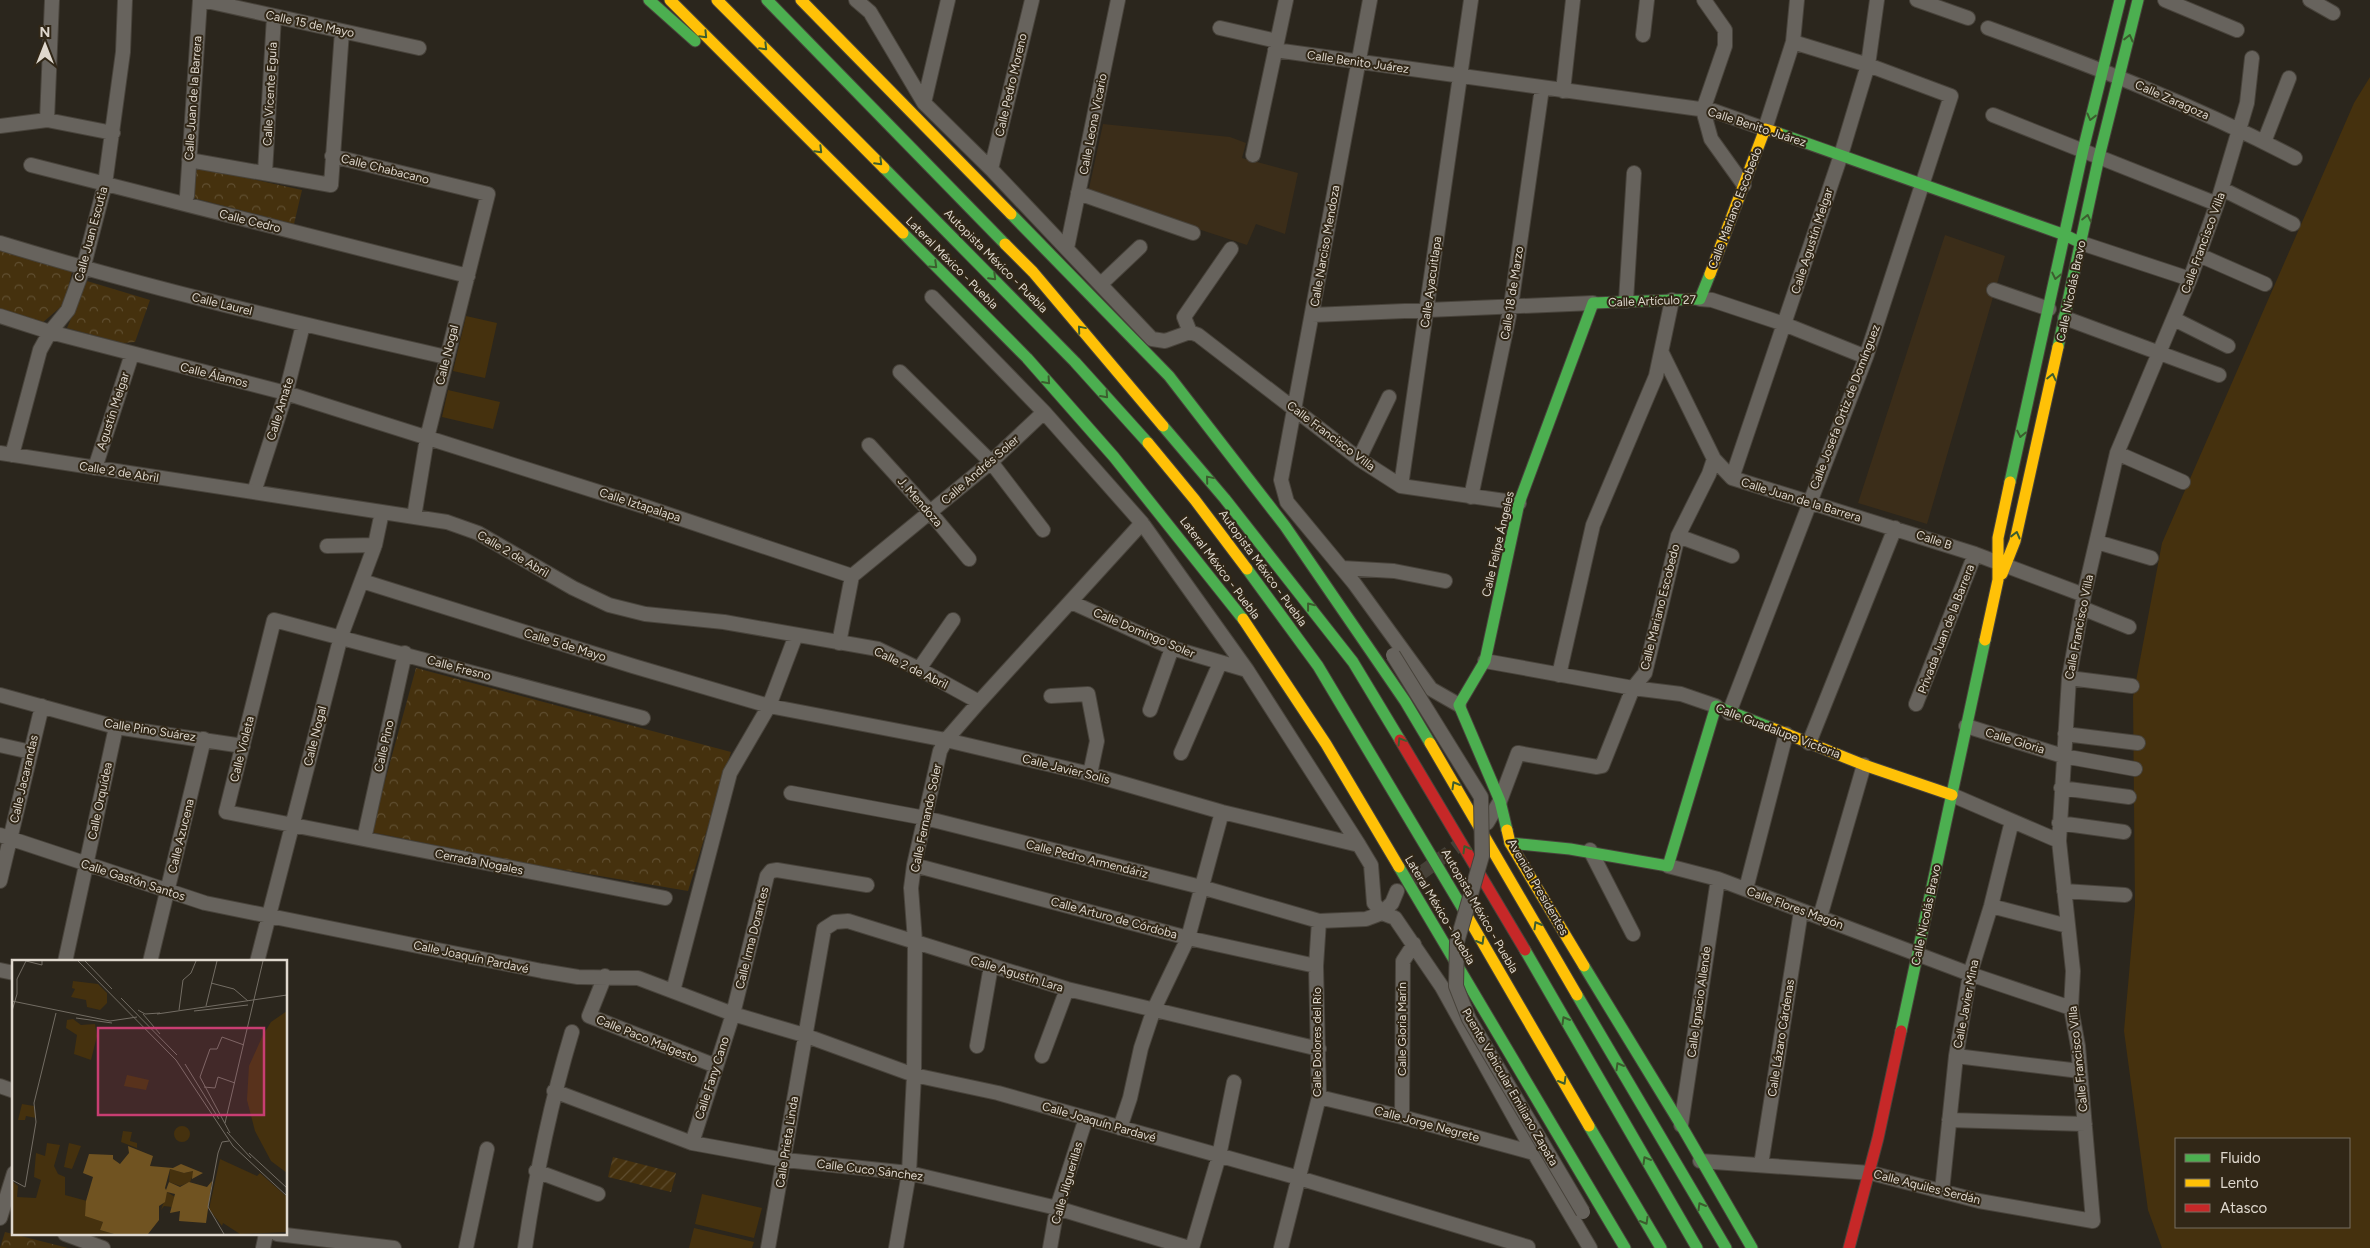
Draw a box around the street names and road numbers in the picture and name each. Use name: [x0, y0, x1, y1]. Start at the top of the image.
street label: Calle 15 de Mayo: [264, 8, 356, 40]
street label: Calle Pedro Moreno: [992, 32, 1030, 138]
street label: Calle Juan de la Barrera: [182, 35, 204, 161]
street label: Calle Vicente Eguía: [260, 42, 280, 146]
street label: Calle Benito Juárez: [1306, 48, 1410, 76]
street label: Calle Leona Vicario: [1076, 72, 1110, 176]
street label: Calle Zaragoza: [2133, 77, 2211, 123]
street label: Calle Benito Juárez: [1706, 104, 1808, 150]
street label: Calle Mariano Escobedo: [1705, 145, 1765, 271]
street label: Calle Chabacano: [339, 151, 431, 187]
street label: Calle Narciso Mendoza: [1307, 184, 1343, 308]
street label: Calle Juan Escutia: [72, 185, 110, 283]
street label: Calle Agustín Melgar: [1788, 186, 1836, 296]
street label: Calle Francisco Villa: [2178, 191, 2228, 295]
street label: Autopista México - Puebla: [941, 206, 1051, 316]
street label: Calle Cedro: [218, 207, 282, 235]
street label: Lateral México - Puebla: [903, 214, 1001, 312]
street label: Calle Ayacuitlapa: [1418, 235, 1444, 329]
street label: Calle Nicolás Bravo: [2053, 239, 2089, 343]
street label: Calle 18 de Marzo: [1498, 245, 1526, 341]
street label: Calle Laurel: [190, 290, 254, 318]
street label: Calle Artículo 27: [1608, 292, 1697, 310]
street label: Calle Josefa Ortiz de Domínguez: [1807, 322, 1883, 491]
street label: Calle Nogal: [433, 323, 461, 387]
street label: Calle Álamos: [179, 360, 250, 390]
street label: Agustín Melgar: [94, 370, 132, 452]
street label: Calle Amate: [264, 375, 296, 442]
street label: Calle Francisco Villa: [1284, 398, 1378, 474]
street label: Calle Andrés Soler: [938, 433, 1022, 507]
street label: Calle 2 de Abril: [78, 459, 160, 485]
street label: J. Mendoza: [895, 474, 945, 530]
street label: Calle Juan de la Barrera: [1739, 475, 1863, 525]
street label: Calle Iztapalapa: [598, 485, 682, 525]
street label: Calle Felipe Ángeles: [1479, 490, 1517, 598]
street label: Autopista México - Puebla: [1216, 507, 1310, 629]
street label: Lateral México - Puebla: [1177, 514, 1263, 622]
street label: Calle 2 de Abril: [475, 528, 551, 580]
street label: Calle B: [1914, 528, 1954, 552]
street label: Calle Mariano Escobedo: [1638, 543, 1682, 671]
street label: Privada Juan de la Barrera: [1915, 562, 1977, 696]
street label: Calle Francisco Villa: [2062, 573, 2096, 681]
street label: Calle Domingo Soler: [1091, 605, 1197, 661]
street label: Calle 5 de Mayo: [522, 626, 608, 664]
street label: Calle 2 de Abril: [872, 644, 950, 692]
street label: Calle Fresno: [425, 653, 493, 683]
street label: Calle Guadalupe Victoria: [1714, 701, 1842, 761]
street label: Calle Nogal: [301, 704, 329, 768]
street label: Calle Violeta: [227, 715, 257, 783]
street label: Calle Pino Suárez: [103, 716, 197, 744]
street label: Calle Pino: [371, 719, 397, 773]
street label: Calle Gloria: [1984, 725, 2046, 757]
street label: Calle Jacarandas: [7, 733, 41, 824]
street label: Calle Javier Solís: [1021, 751, 1112, 787]
street label: Calle Orquídea: [85, 761, 115, 841]
street label: Calle Fernando Soler: [908, 762, 944, 874]
street label: Calle Azucena: [165, 797, 197, 875]
street label: Avenida Presidentes: [1505, 836, 1572, 938]
street label: Calle Pedro Armendáriz: [1024, 837, 1150, 881]
street label: Cerrada Nogales: [434, 847, 525, 878]
street label: Autopista México - Puebla: [1439, 847, 1521, 975]
street label: Lateral México - Puebla: [1402, 853, 1478, 967]
street label: Calle Gastón Santos: [79, 857, 187, 904]
street label: Calle Nicolás Bravo: [1908, 863, 1944, 967]
street label: Calle Flores Magón: [1745, 884, 1846, 932]
street label: Calle Irma Dorantes: [733, 885, 772, 991]
street label: Calle Arturo de Córdoba: [1049, 894, 1179, 942]
street label: Calle Joaquín Pardavé: [412, 938, 530, 976]
street label: Calle Ignacio Allende: [1684, 945, 1714, 1058]
street label: Calle Agustín Lara: [969, 953, 1065, 995]
street label: Calle Javier Mina: [1951, 958, 1981, 1050]
street label: Calle Lázaro Cárdenas: [1765, 978, 1797, 1098]
street label: Calle Gloria Marín: [1395, 982, 1409, 1076]
street label: Calle Dolores del Río: [1310, 987, 1324, 1097]
street label: Calle Francisco Villa: [2065, 1005, 2091, 1113]
street label: Puente Vehicular Emiliano Zapata: [1459, 1006, 1561, 1168]
street label: Calle Paco Malgesto: [594, 1012, 700, 1066]
street label: Calle Fany Cano: [692, 1035, 732, 1121]
street label: Calle Prieta Linda: [773, 1095, 801, 1189]
street label: Calle Joaquín Pardavé: [1041, 1099, 1158, 1145]
street label: Calle Jorge Negrete: [1373, 1103, 1481, 1145]
street label: Calle Jilguerillas: [1049, 1140, 1086, 1226]
street label: Calle Cuco Sánchez: [816, 1157, 924, 1183]
street label: Calle Aquiles Serdán: [1872, 1167, 1982, 1207]

